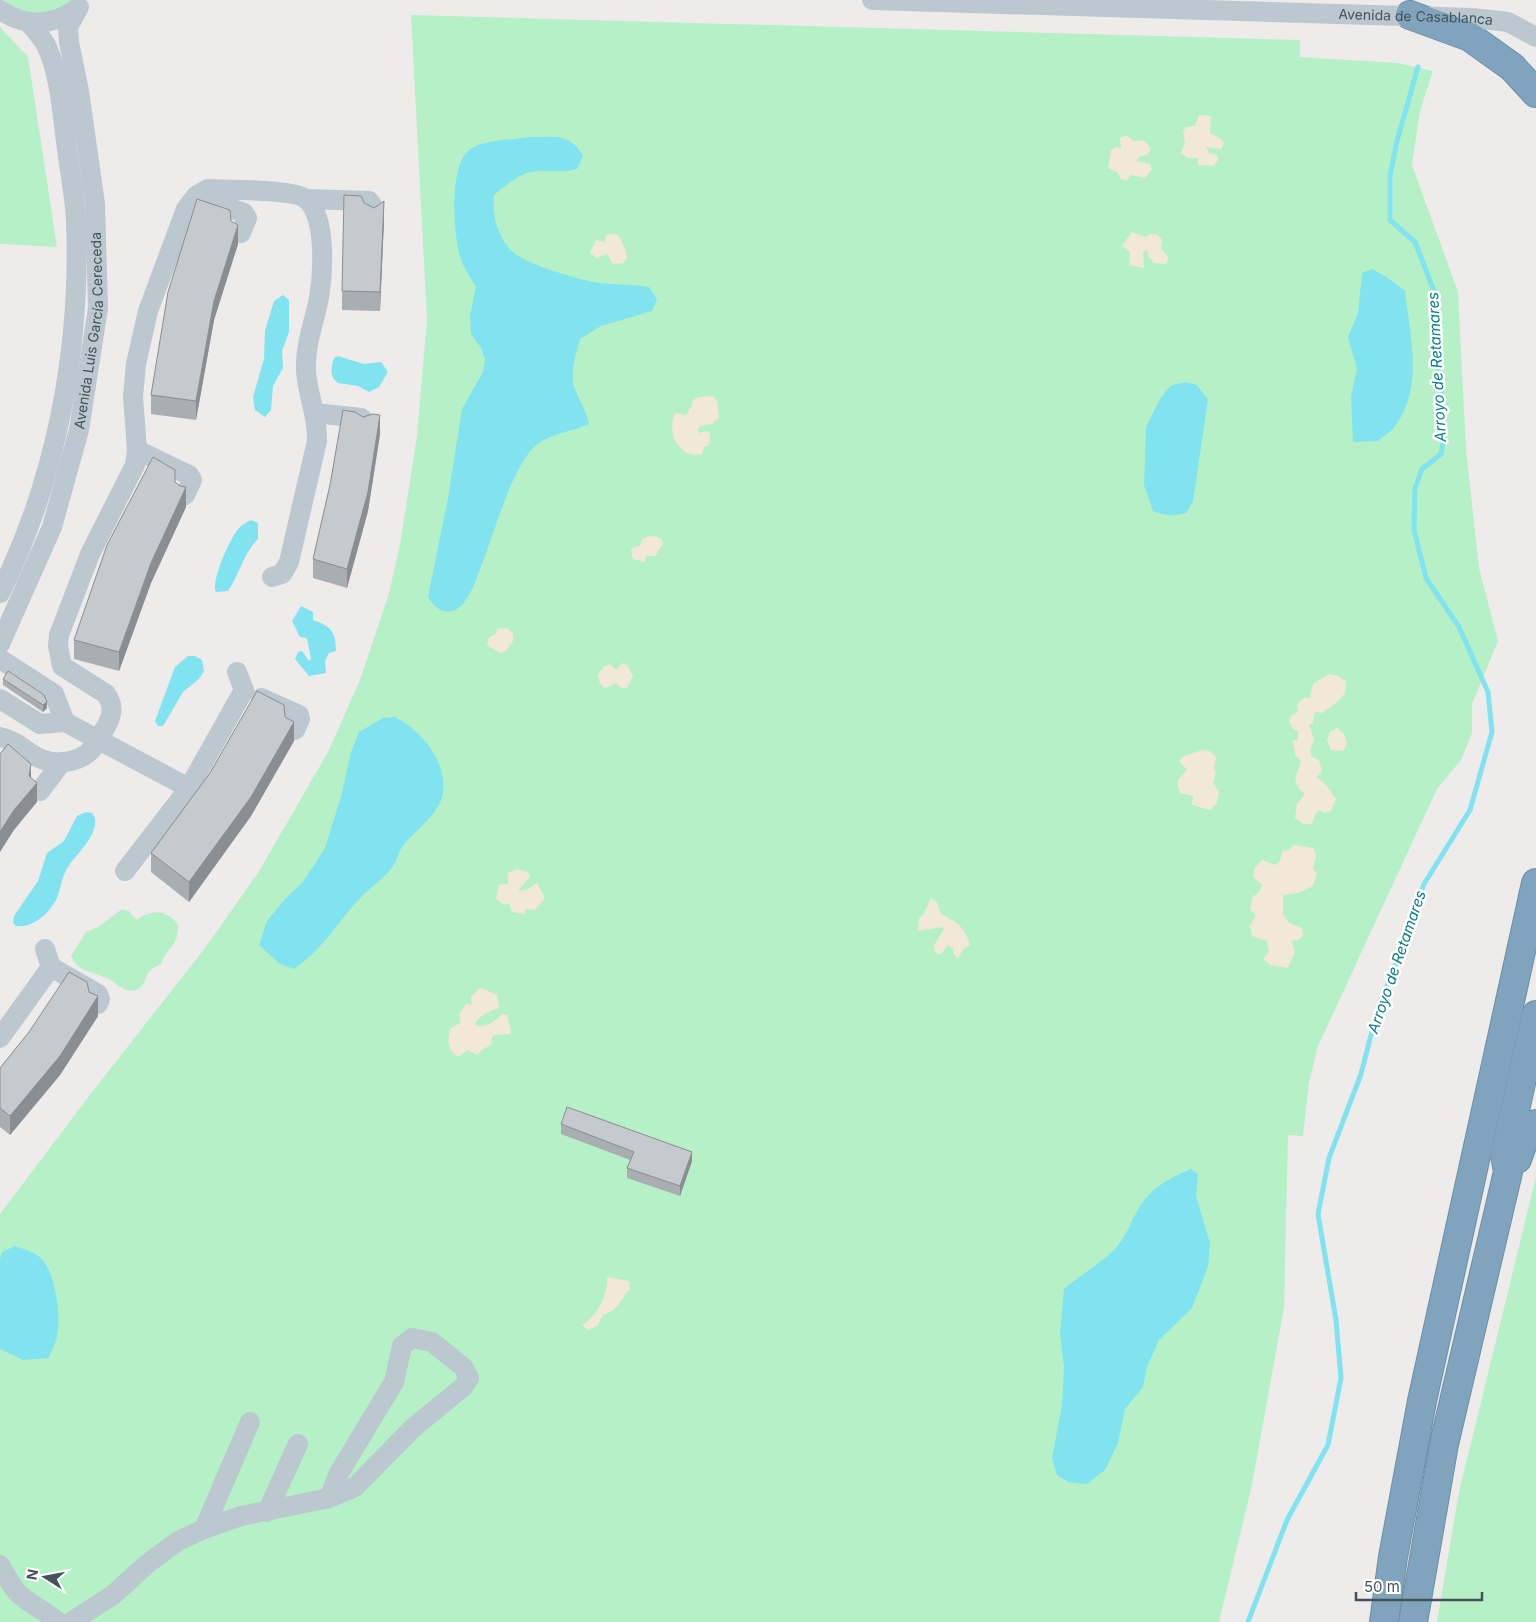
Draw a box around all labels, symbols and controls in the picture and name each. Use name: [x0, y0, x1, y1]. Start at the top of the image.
street label: Avenida de Casablanca: [1338, 5, 1494, 28]
street label: Avenida Luis García Cereceda: [70, 232, 106, 430]
water label: Arroyo de Retamares: [1423, 291, 1450, 443]
water label: Arroyo de Retamares: [1363, 888, 1430, 1037]
north arrow: [20, 1552, 70, 1602]
text: N: [22, 1568, 41, 1581]
scale bar: [1356, 1570, 1482, 1602]
text: 50 m: [1364, 1577, 1400, 1596]

